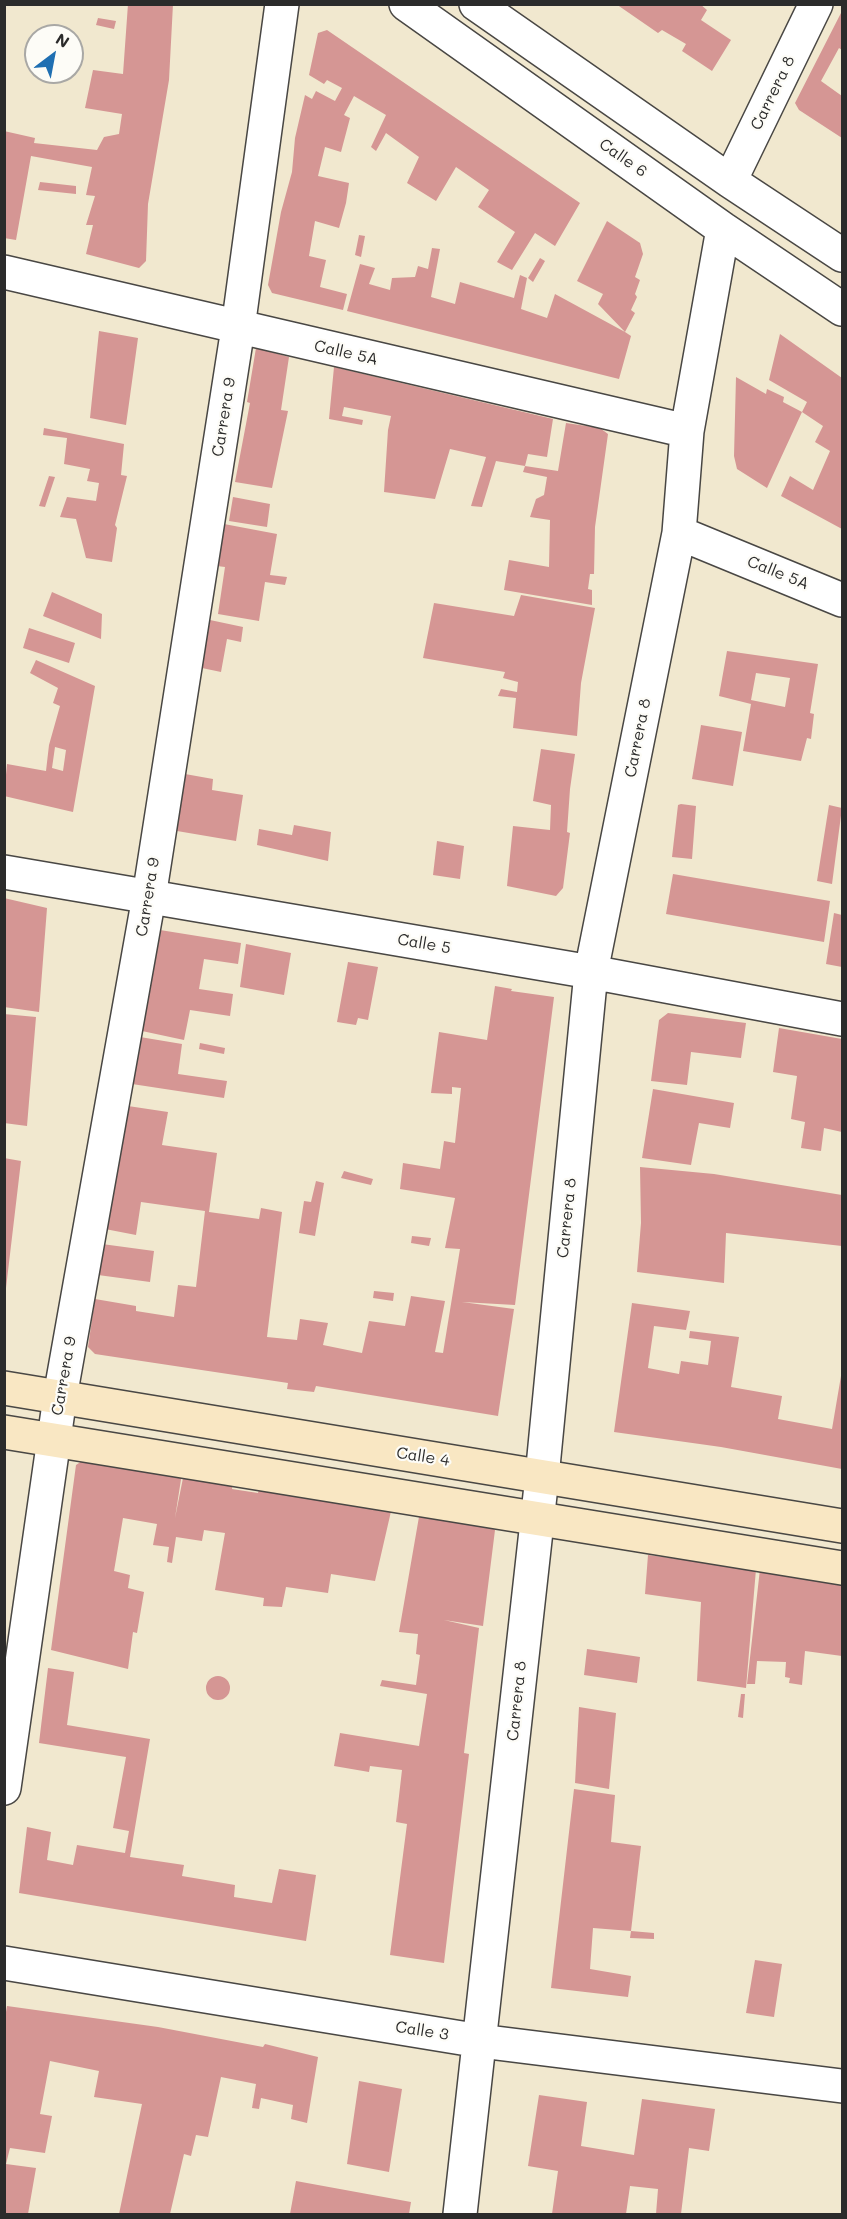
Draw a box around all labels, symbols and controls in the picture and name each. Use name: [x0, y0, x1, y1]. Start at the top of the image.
north arrow: [24, 24, 84, 84]
text: N: [52, 28, 73, 52]
street label: Carrera 8: [747, 53, 799, 133]
street label: Calle 6: [595, 135, 651, 181]
street label: Calle 5A: [312, 336, 380, 370]
street label: Carrera 9: [208, 376, 240, 458]
street label: Calle 5A: [744, 552, 812, 594]
street label: Carrera 8: [621, 697, 655, 779]
street label: Carrera 9: [132, 856, 164, 938]
street label: Calle 5: [396, 930, 452, 958]
street label: Carrera 8: [553, 1177, 581, 1259]
street label: Carrera 9: [48, 1335, 80, 1417]
street label: Calle 4: [395, 1443, 451, 1471]
street label: Carrera 8: [503, 1660, 531, 1742]
street label: Calle 3: [394, 2017, 450, 2045]

